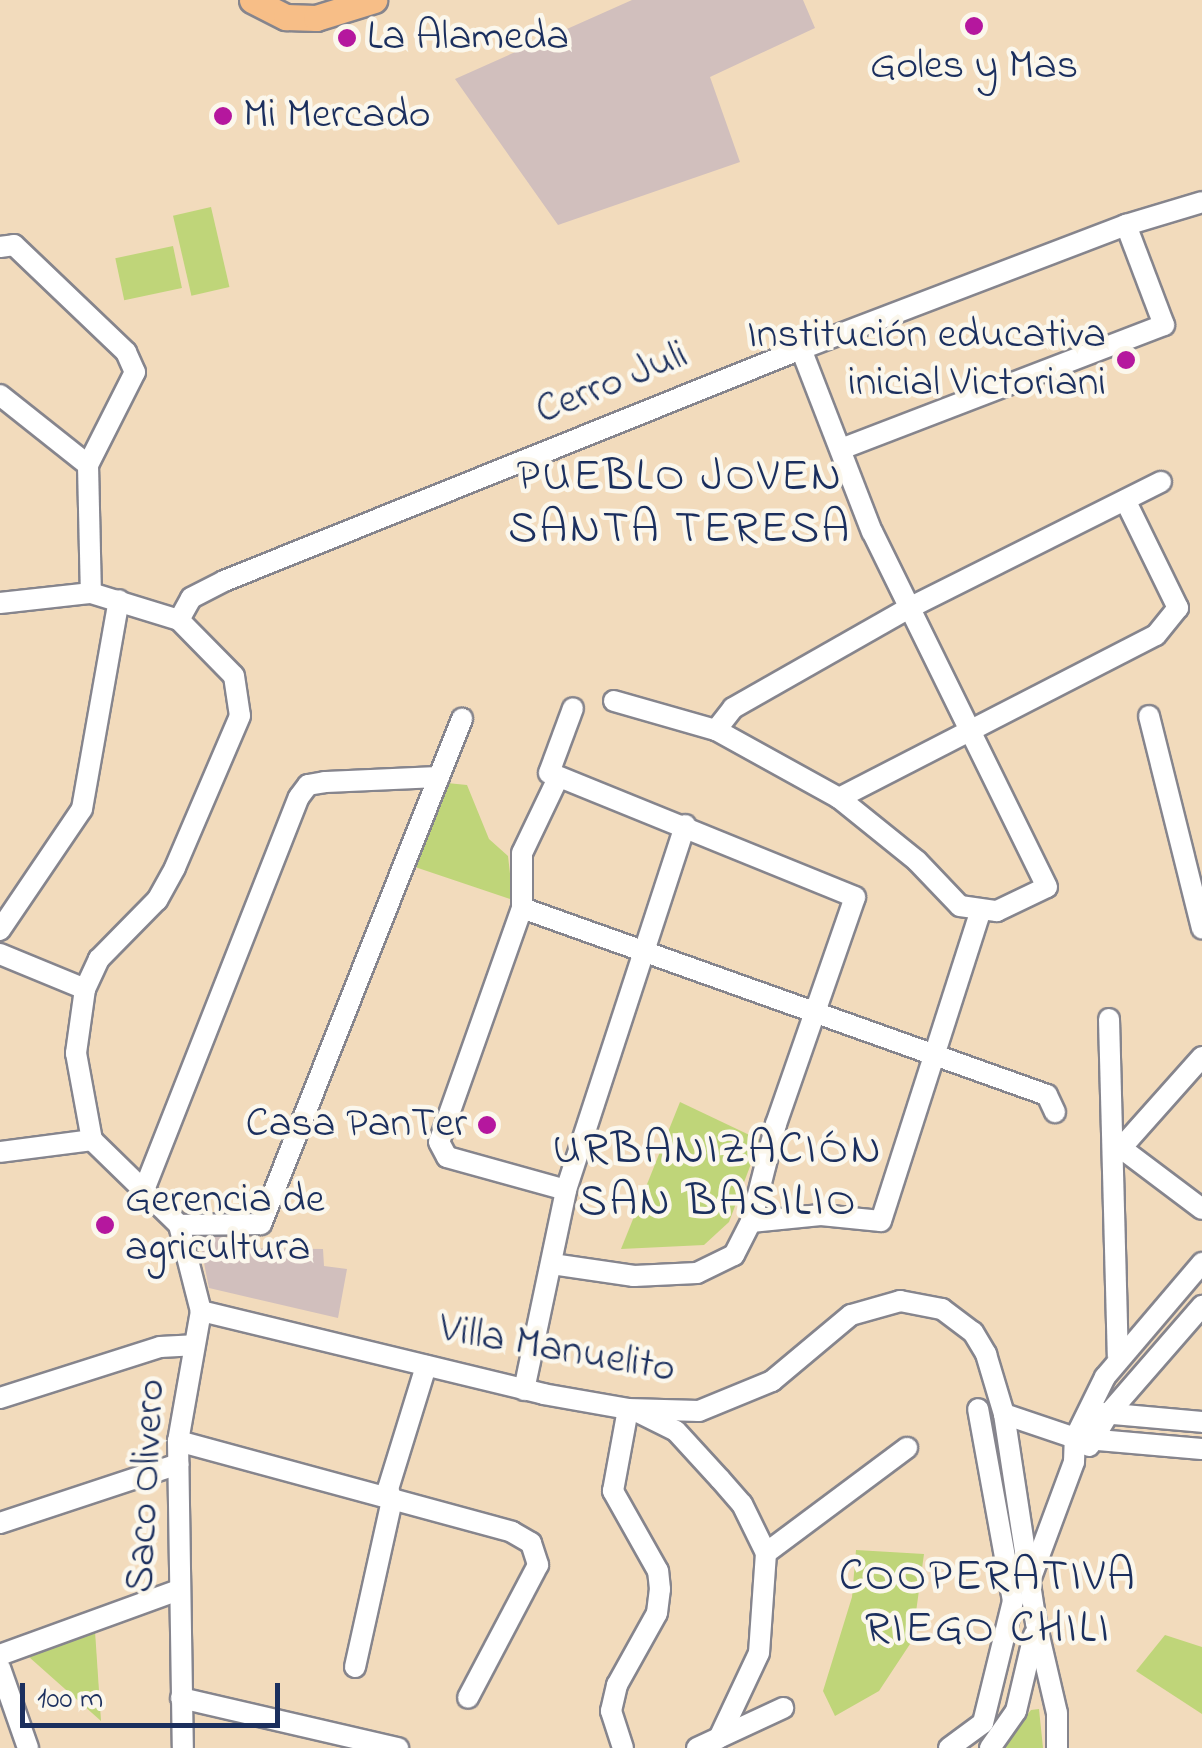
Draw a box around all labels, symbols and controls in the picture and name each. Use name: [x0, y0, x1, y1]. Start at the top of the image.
place label: La Alameda: [367, 13, 569, 63]
marker: Goles y Mas: [963, 15, 985, 37]
marker: La Alameda: [336, 27, 358, 49]
place label: Goles y Mas: [870, 42, 1078, 92]
place label: Mi Mercado: [243, 91, 431, 141]
marker: Mi Mercado: [212, 105, 234, 127]
place label: Institución educativa inicial Victoriani: [747, 311, 1106, 410]
street label: Cerro Juli: [529, 331, 695, 437]
marker: Institución educativa inicial Victoriani: [1115, 349, 1137, 371]
district label: PUEBLO JOVEN SANTA TERESA: [508, 452, 852, 558]
place label: Casa PanTer: [246, 1100, 467, 1150]
marker: Casa PanTer: [476, 1114, 498, 1136]
district label: URBANIZACIÓN SAN BASILIO: [553, 1125, 883, 1231]
place label: Gerencia de agricultura: [125, 1176, 324, 1274]
marker: Gerencia de agricultura: [94, 1214, 116, 1236]
street label: Villa Manuelito: [435, 1304, 679, 1396]
street label: Saco Olivero: [116, 1378, 178, 1594]
district label: COOPERATIVA RIEGO CHILI: [839, 1552, 1137, 1658]
scale bar: [25, 1663, 285, 1725]
text: 100 m: [37, 1678, 103, 1722]

